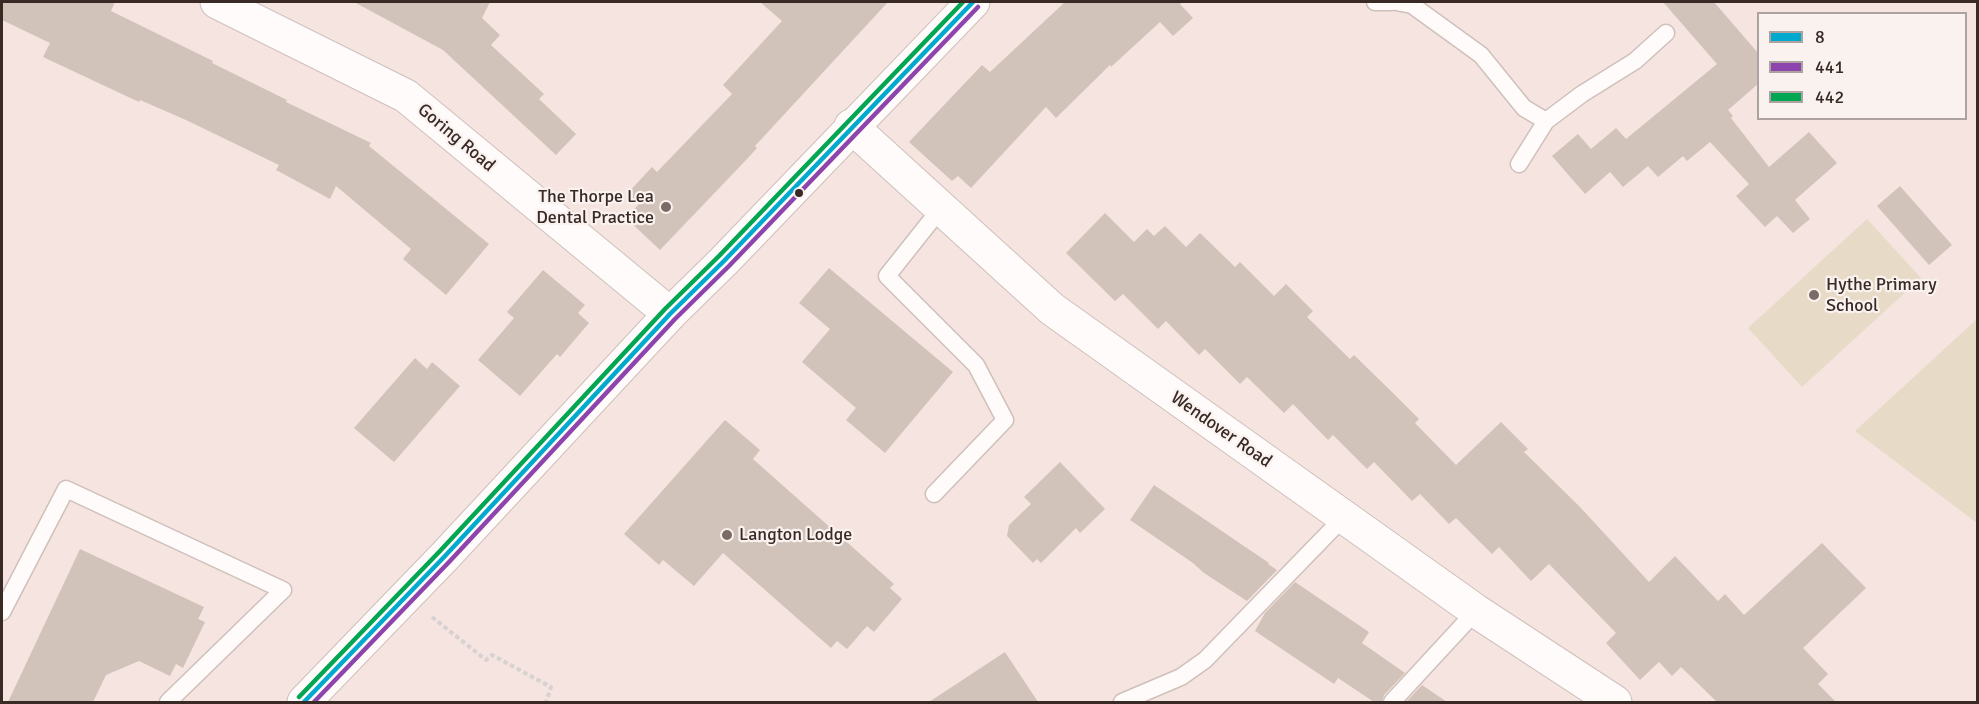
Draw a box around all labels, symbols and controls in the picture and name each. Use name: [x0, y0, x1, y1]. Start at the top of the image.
legend: [1757, 12, 1967, 120]
text: 8: [1815, 26, 1825, 48]
text: 441: [1815, 56, 1844, 78]
text: 442: [1815, 86, 1844, 108]
street label: Goring Road: [413, 99, 499, 177]
place label: The Thorpe Lea Dental Practice: [536, 186, 654, 228]
unlabelled marker: [793, 187, 805, 199]
marker: The Thorpe Lea Dental Practice: [659, 200, 673, 214]
place label: Hythe Primary School: [1826, 274, 1937, 316]
marker: Hythe Primary School: [1807, 288, 1821, 302]
street label: Wendover Road: [1166, 387, 1276, 473]
place label: Langton Lodge: [739, 524, 852, 546]
marker: Langton Lodge: [720, 528, 734, 542]

